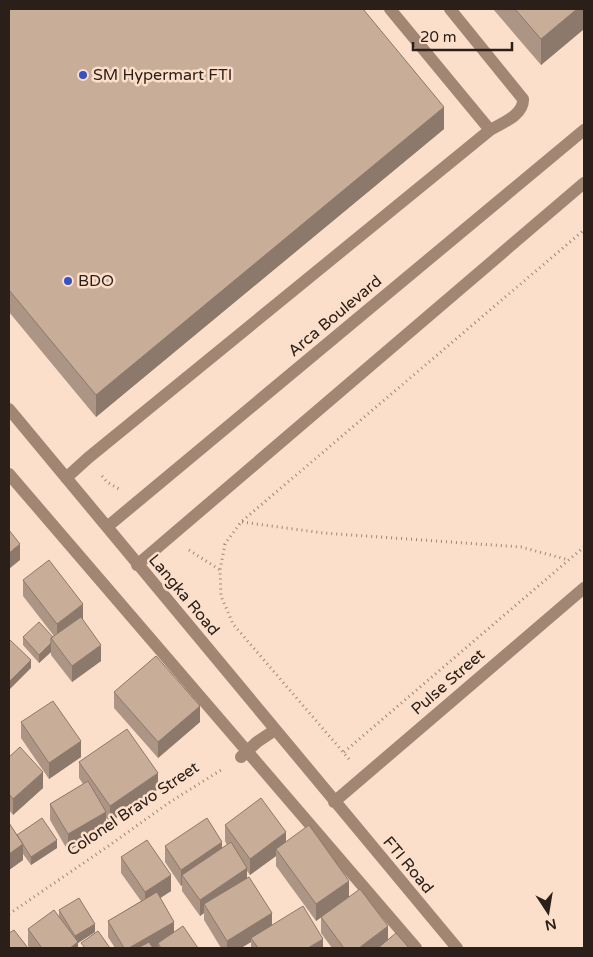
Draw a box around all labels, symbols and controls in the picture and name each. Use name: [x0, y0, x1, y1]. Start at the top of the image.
scale bar: [413, 20, 512, 52]
text: 20 m: [420, 28, 457, 46]
place label: SM Hypermart FTI: [93, 65, 232, 85]
marker: SM Hypermart FTI: [77, 69, 89, 81]
place label: BDO: [78, 271, 114, 291]
street label: Arca Boulevard: [284, 271, 386, 361]
marker: BDO: [62, 275, 74, 287]
street label: Langka Road: [144, 550, 224, 640]
street label: Pulse Street: [407, 645, 489, 719]
street label: Colonel Bravo Street: [63, 757, 203, 861]
street label: FTI Road: [378, 832, 438, 898]
north arrow: [523, 887, 573, 937]
text: N: [543, 915, 558, 934]

